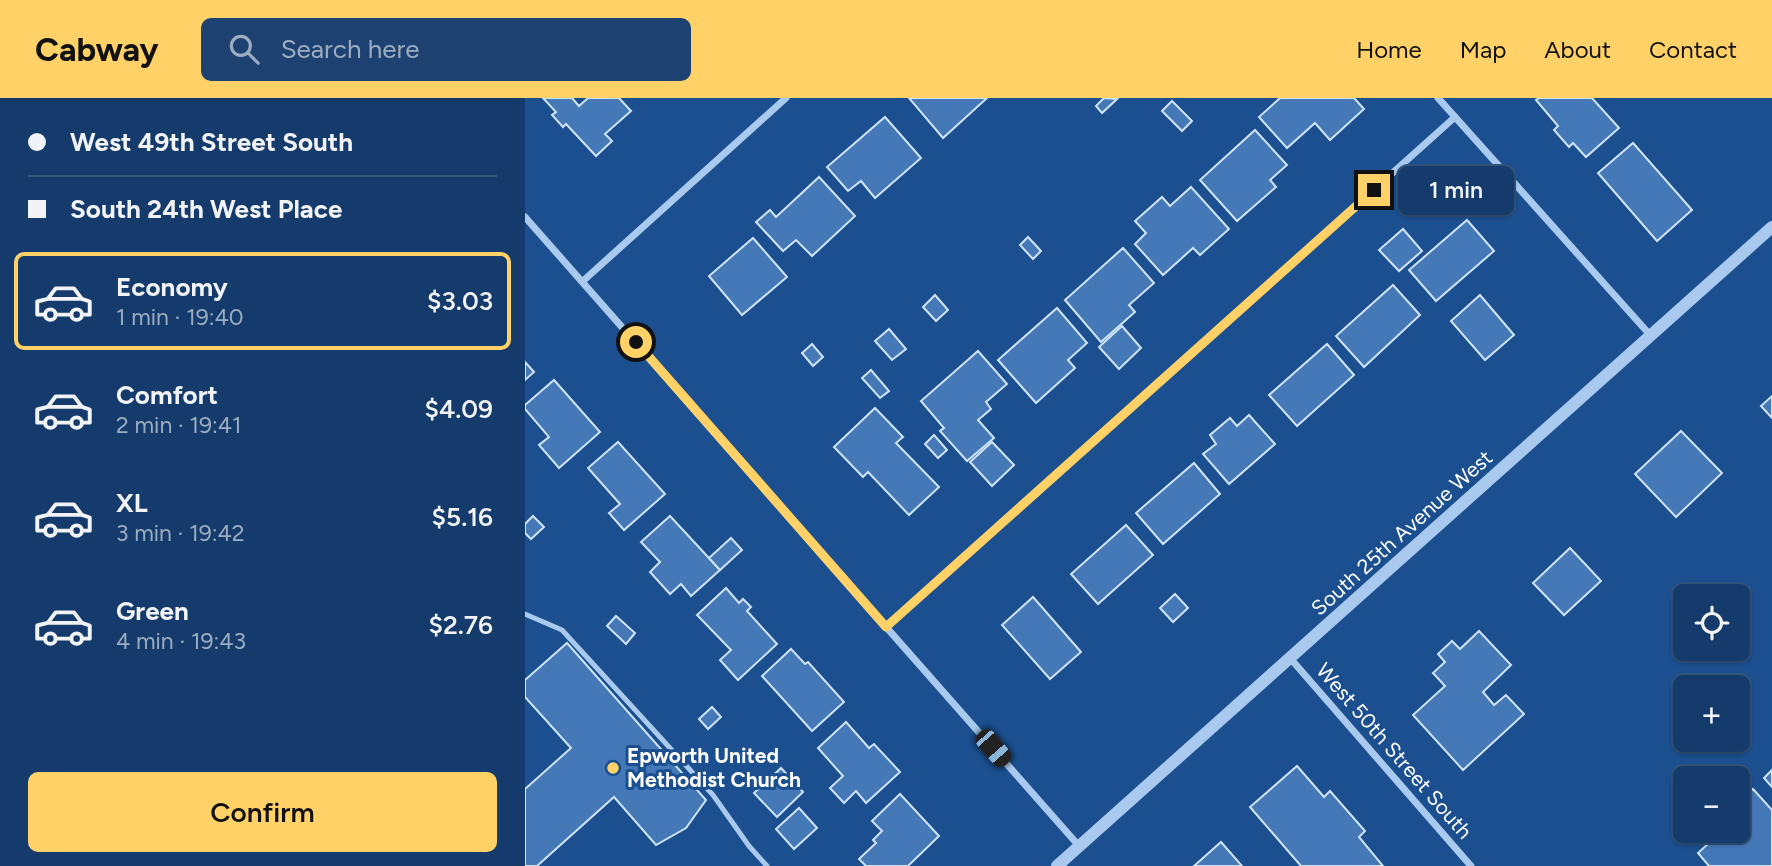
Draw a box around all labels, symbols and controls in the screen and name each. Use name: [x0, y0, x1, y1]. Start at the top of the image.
search box: [201, 18, 691, 81]
text: Cabway: [35, 30, 159, 69]
icon: search: [225, 30, 263, 68]
text: Search here: [281, 33, 420, 65]
text: Home: [1356, 35, 1422, 64]
text: Map: [1460, 35, 1506, 64]
text: About: [1544, 35, 1611, 64]
text: Contact: [1649, 35, 1737, 64]
text: West 49th Street South: [70, 126, 353, 158]
callout: 1 min: [1399, 166, 1514, 214]
route end: [1358, 174, 1390, 206]
text: 1 min: [1429, 176, 1483, 204]
text: South 24th West Place: [70, 193, 342, 225]
icon: car: [32, 270, 95, 333]
text: Economy: [116, 271, 228, 303]
text: $3.03: [427, 285, 493, 317]
text: 1 min · 19:40: [116, 303, 244, 331]
route start: [620, 326, 652, 358]
icon: car: [32, 378, 95, 441]
text: Comfort: [116, 379, 218, 411]
text: $4.09: [424, 393, 493, 425]
text: 2 min · 19:41: [116, 411, 242, 439]
street label: South 25th Avenue West: [1306, 445, 1497, 621]
icon: car: [32, 486, 95, 549]
text: XL: [116, 487, 148, 519]
text: $5.16: [432, 501, 493, 533]
text: 3 min · 19:42: [116, 519, 245, 547]
map controls: [1673, 584, 1750, 843]
button: locate: [1673, 584, 1750, 661]
icon: car: [32, 594, 95, 657]
text: Green: [116, 595, 189, 627]
text: $2.76: [428, 609, 493, 641]
text: 4 min · 19:43: [116, 627, 246, 655]
street label: West 50th Street South: [1311, 658, 1477, 844]
button: +: [1673, 675, 1750, 752]
car: [972, 725, 1015, 771]
place label: Epworth United Methodist Church: [627, 743, 801, 792]
marker: Epworth United Methodist Church: [605, 760, 621, 776]
button: −: [1673, 766, 1750, 843]
button: Confirm: [28, 772, 497, 852]

